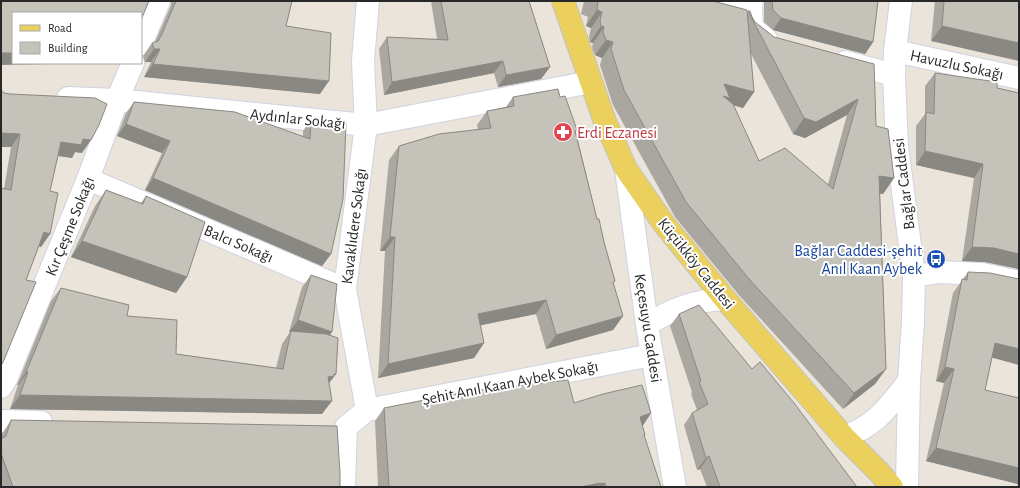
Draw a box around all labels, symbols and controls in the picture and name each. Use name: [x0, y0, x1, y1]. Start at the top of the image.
legend: [12, 12, 142, 64]
text: Road: [48, 22, 72, 34]
text: Building: [48, 42, 88, 54]
street label: Havuzlu Sokağı: [909, 47, 1005, 83]
street label: Aydınlar Sokağı: [249, 106, 347, 133]
pharmacy icon: Erdi Eczanesi: [552, 121, 574, 143]
place label: Erdi Eczanesi: [577, 125, 657, 141]
street label: Bağlar Caddesi: [890, 137, 918, 231]
street label: Kavaklıdere Sokağı: [339, 167, 369, 285]
street label: Kır Çeşme Sokağı: [43, 174, 97, 278]
street label: Küçükköy Caddesi: [654, 215, 738, 313]
street label: Balcı Sokağı: [202, 222, 276, 266]
place label: Bağlar Caddesi-şehit Anıl Kaan Aybek: [794, 243, 923, 278]
bus stop icon: Bağlar Caddesi-şehit Anıl Kaan Aybek: [925, 248, 947, 270]
street label: Keçesuyu Caddesi: [630, 272, 665, 384]
street label: Şehit Anıl Kaan Aybek Sokağı: [421, 358, 600, 409]

